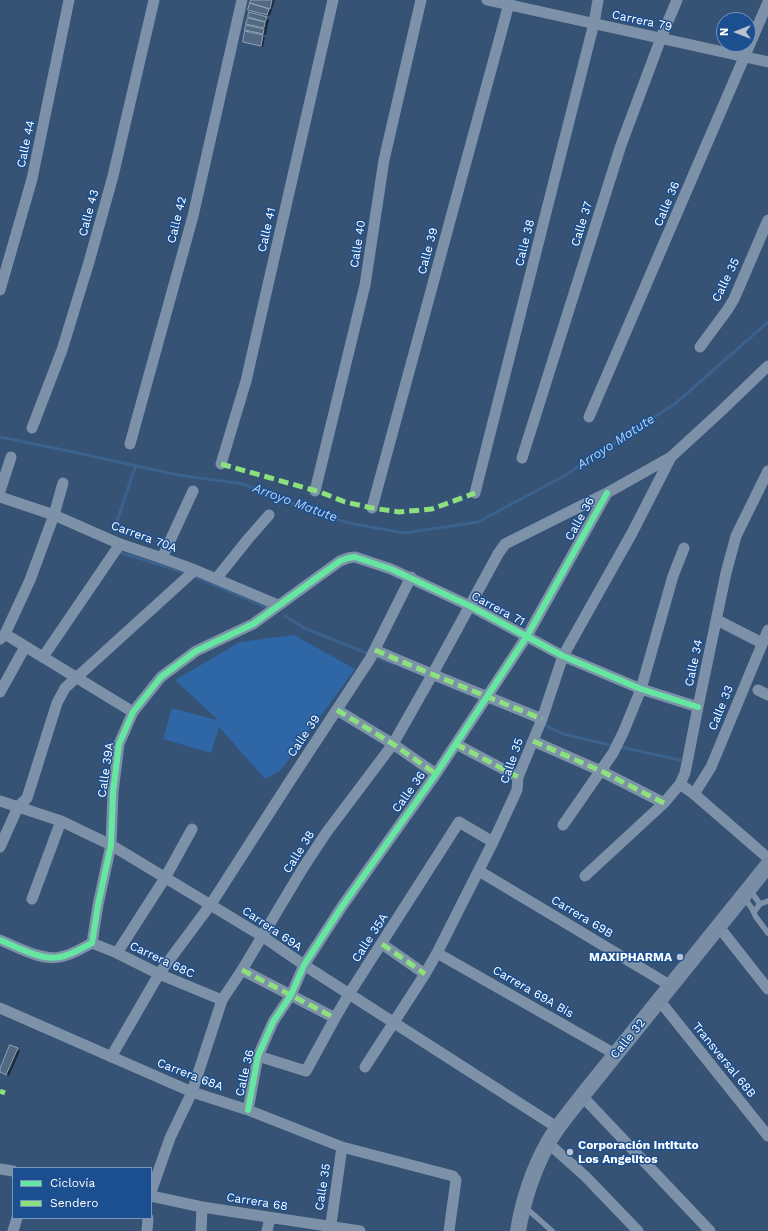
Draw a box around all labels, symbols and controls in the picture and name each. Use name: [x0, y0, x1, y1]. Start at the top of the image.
street label: Carrera 79: [611, 8, 673, 34]
north arrow: [716, 12, 756, 52]
text: N: [718, 28, 731, 36]
street label: Calle 44: [14, 119, 38, 169]
street label: Calle 36: [651, 179, 683, 229]
street label: Calle 43: [76, 188, 102, 238]
street label: Calle 42: [164, 195, 190, 245]
street label: Calle 37: [568, 200, 596, 248]
street label: Calle 41: [255, 206, 279, 254]
street label: Calle 38: [512, 218, 538, 268]
street label: Calle 40: [347, 219, 369, 269]
street label: Calle 39: [415, 226, 441, 276]
street label: Calle 35: [709, 256, 743, 304]
water label: Arroyo Matute: [574, 411, 658, 473]
water label: Arroyo Matute: [251, 480, 339, 526]
street label: Calle 36: [562, 495, 598, 543]
street label: Carrera 70A: [109, 518, 179, 556]
street label: Carrera 71: [469, 589, 527, 629]
street label: Calle 34: [682, 638, 706, 688]
street label: Calle 33: [705, 683, 737, 733]
street label: Calle 39: [285, 712, 323, 760]
street label: Calle 35: [497, 736, 527, 786]
street label: Calle 39A: [95, 741, 117, 799]
street label: Calle 36: [389, 768, 429, 816]
street label: Calle 38: [280, 828, 318, 876]
street label: Carrera 69B: [548, 893, 616, 941]
street label: Carrera 69A: [239, 904, 305, 954]
street label: Calle 35A: [349, 911, 391, 965]
street label: Carrera 68C: [127, 939, 197, 981]
place label: MAXIPHARMA: [589, 950, 672, 964]
marker: MAXIPHARMA: [675, 952, 685, 962]
street label: Carrera 69A Bis: [490, 963, 576, 1021]
street label: Calle 32: [607, 1016, 649, 1062]
street label: Transversal 68B: [689, 1019, 759, 1101]
street label: Calle 36: [233, 1048, 257, 1098]
street label: Carrera 68A: [155, 1056, 225, 1094]
place label: Corporación Intituto Los Angelitos: [578, 1138, 699, 1166]
marker: Corporación Intituto Los Angelitos: [565, 1147, 575, 1157]
street label: Calle 35: [312, 1162, 334, 1212]
legend: [12, 1167, 152, 1219]
text: Ciclovía: [50, 1176, 95, 1190]
street label: Carrera 68: [225, 1190, 289, 1214]
text: Sendero: [50, 1196, 98, 1210]

